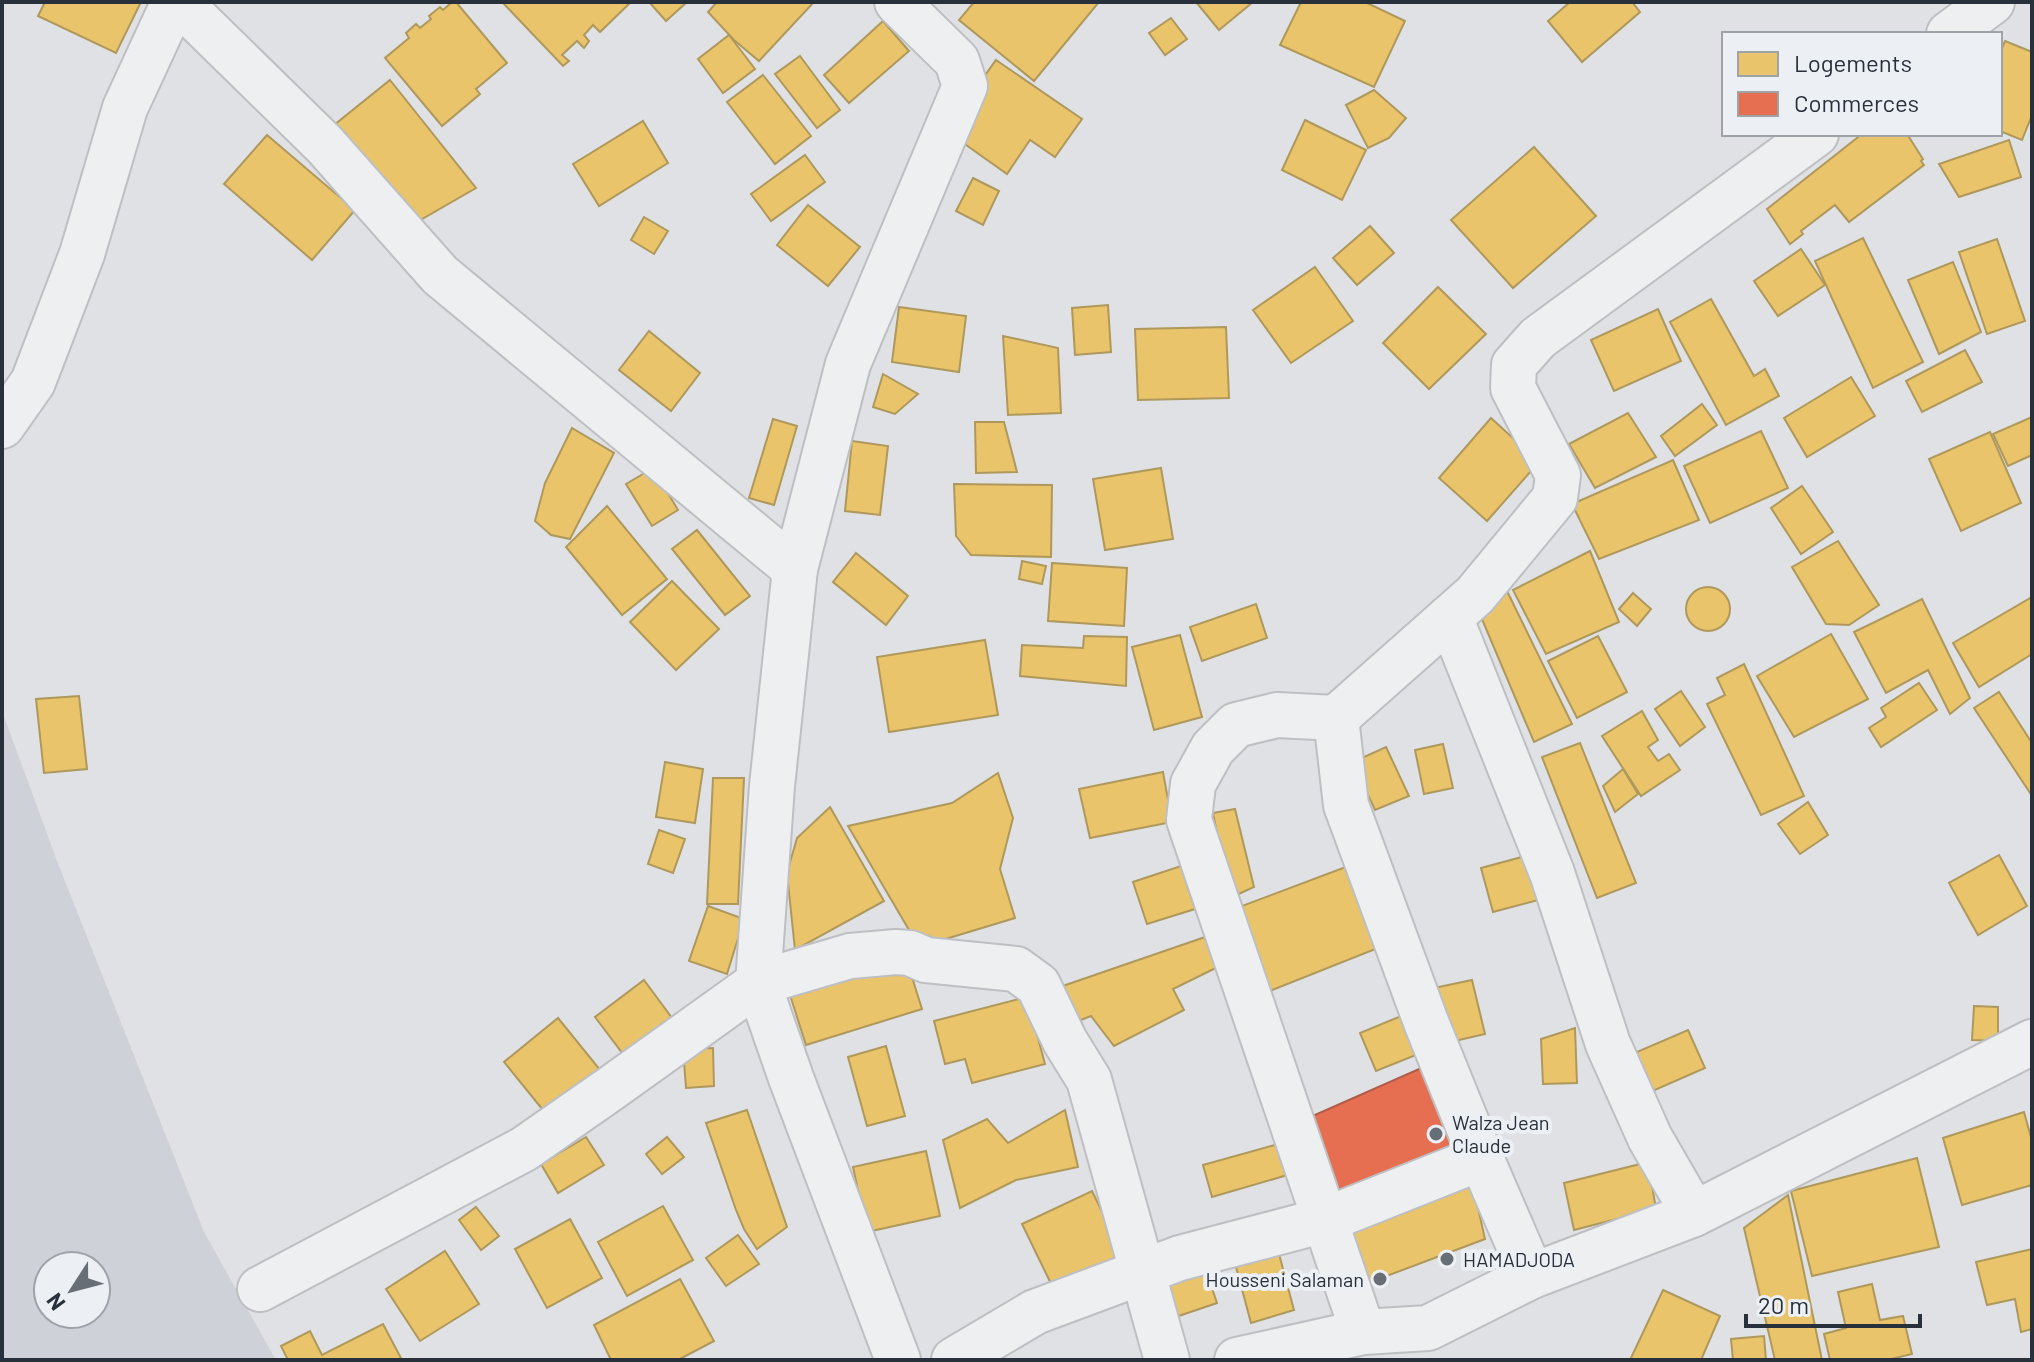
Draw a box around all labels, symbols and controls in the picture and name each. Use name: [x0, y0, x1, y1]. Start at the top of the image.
legend: [1722, 32, 2002, 136]
text: Logements: [1794, 48, 1912, 77]
text: Commerces: [1794, 88, 1919, 117]
place label: Walza Jean Claude: [1452, 1110, 1550, 1157]
marker: Walza Jean Claude: [1427, 1125, 1445, 1143]
place label: HAMADJODA: [1463, 1247, 1575, 1271]
north arrow: [32, 1250, 112, 1330]
marker: HAMADJODA: [1438, 1250, 1456, 1268]
place label: Housseni Salaman: [1206, 1267, 1364, 1291]
marker: Housseni Salaman: [1371, 1270, 1389, 1288]
scale bar: [1746, 1278, 1920, 1328]
text: N: [40, 1289, 70, 1316]
text: 20 m: [1758, 1290, 1809, 1319]

